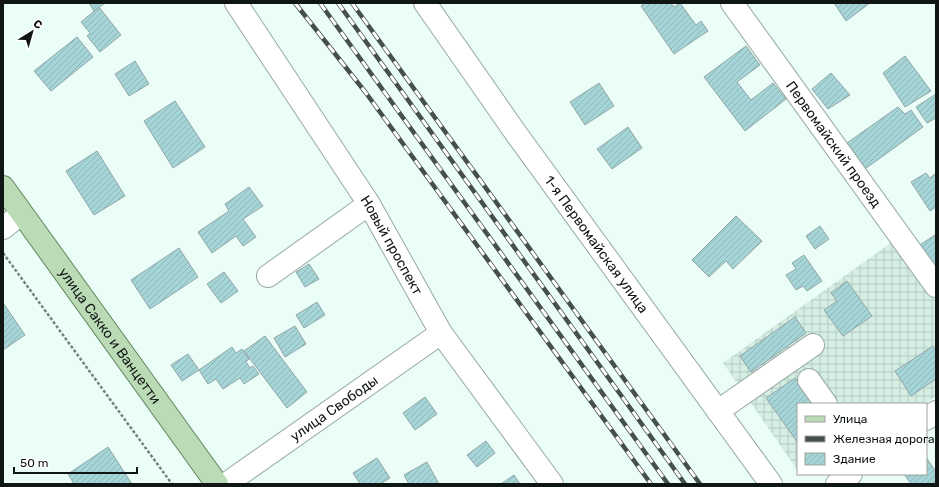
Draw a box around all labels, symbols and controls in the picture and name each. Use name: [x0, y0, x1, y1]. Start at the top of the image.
north arrow: [12, 12, 52, 52]
text: С: [31, 17, 45, 32]
street label: Первомайский проезд: [782, 78, 885, 211]
street label: 1-я Первомайская улица: [540, 172, 652, 317]
street label: Новый проспект: [357, 192, 426, 298]
street label: улица Сакко и Ванцетти: [55, 264, 164, 407]
street label: улица Свободы: [287, 372, 382, 445]
legend: [797, 403, 927, 475]
text: Улица: [833, 412, 867, 426]
text: Железная дорога: [833, 432, 935, 446]
scale bar: [14, 449, 137, 475]
text: Здание: [833, 452, 876, 466]
text: 50 m: [20, 456, 48, 470]

